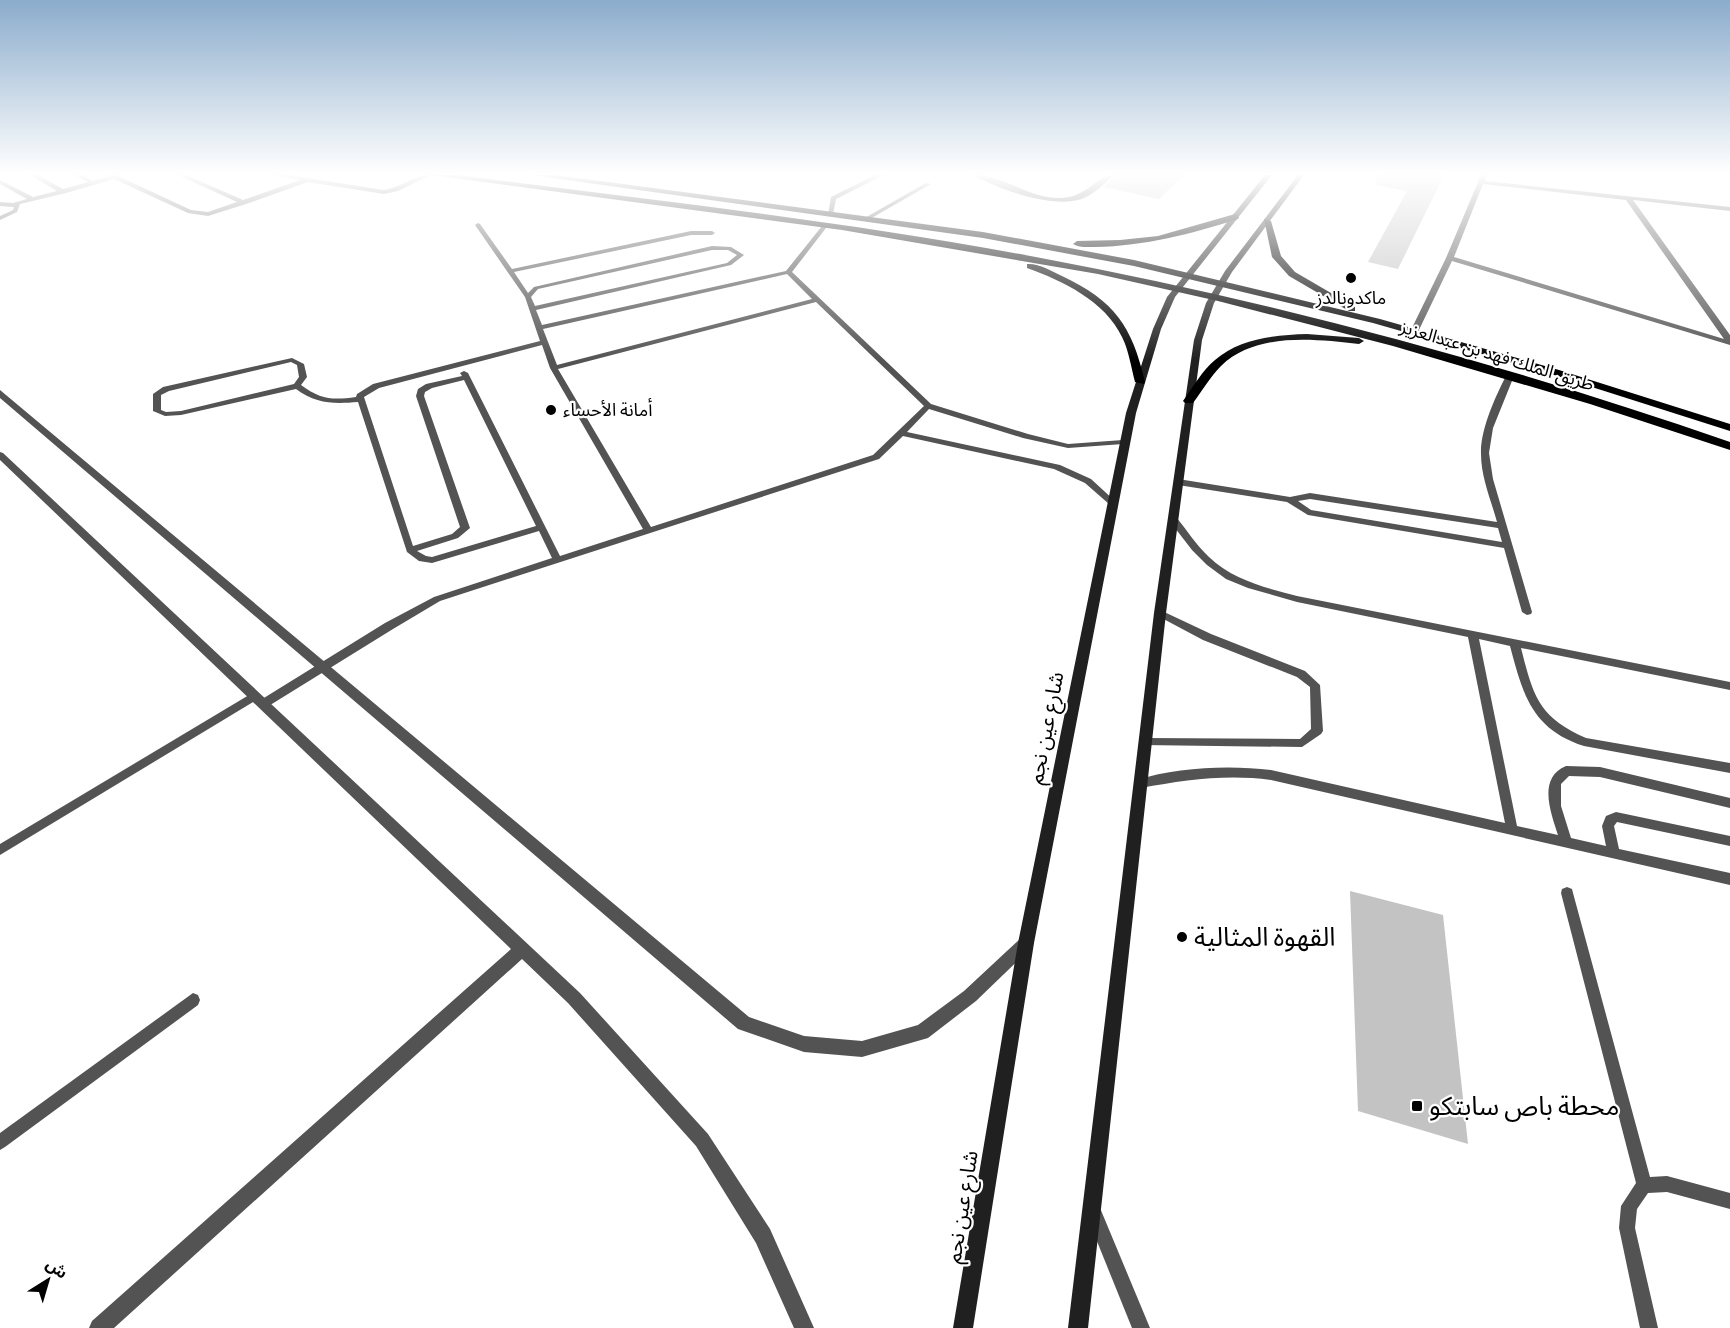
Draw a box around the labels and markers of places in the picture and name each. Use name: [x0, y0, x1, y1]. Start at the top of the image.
marker: ماكدونالدز: [1344, 271, 1358, 285]
place label: ماكدونالدز: [1315, 286, 1386, 311]
place label: أمانة الأحساء: [563, 398, 652, 423]
marker: أمانة الأحساء: [544, 403, 558, 417]
place label: القهوة المثالية: [1194, 919, 1335, 956]
marker: القهوة المثالية: [1175, 930, 1189, 944]
place label: محطة باص سابتكو: [1429, 1088, 1619, 1125]
marker: محطة باص سابتكو: [1410, 1099, 1424, 1113]

